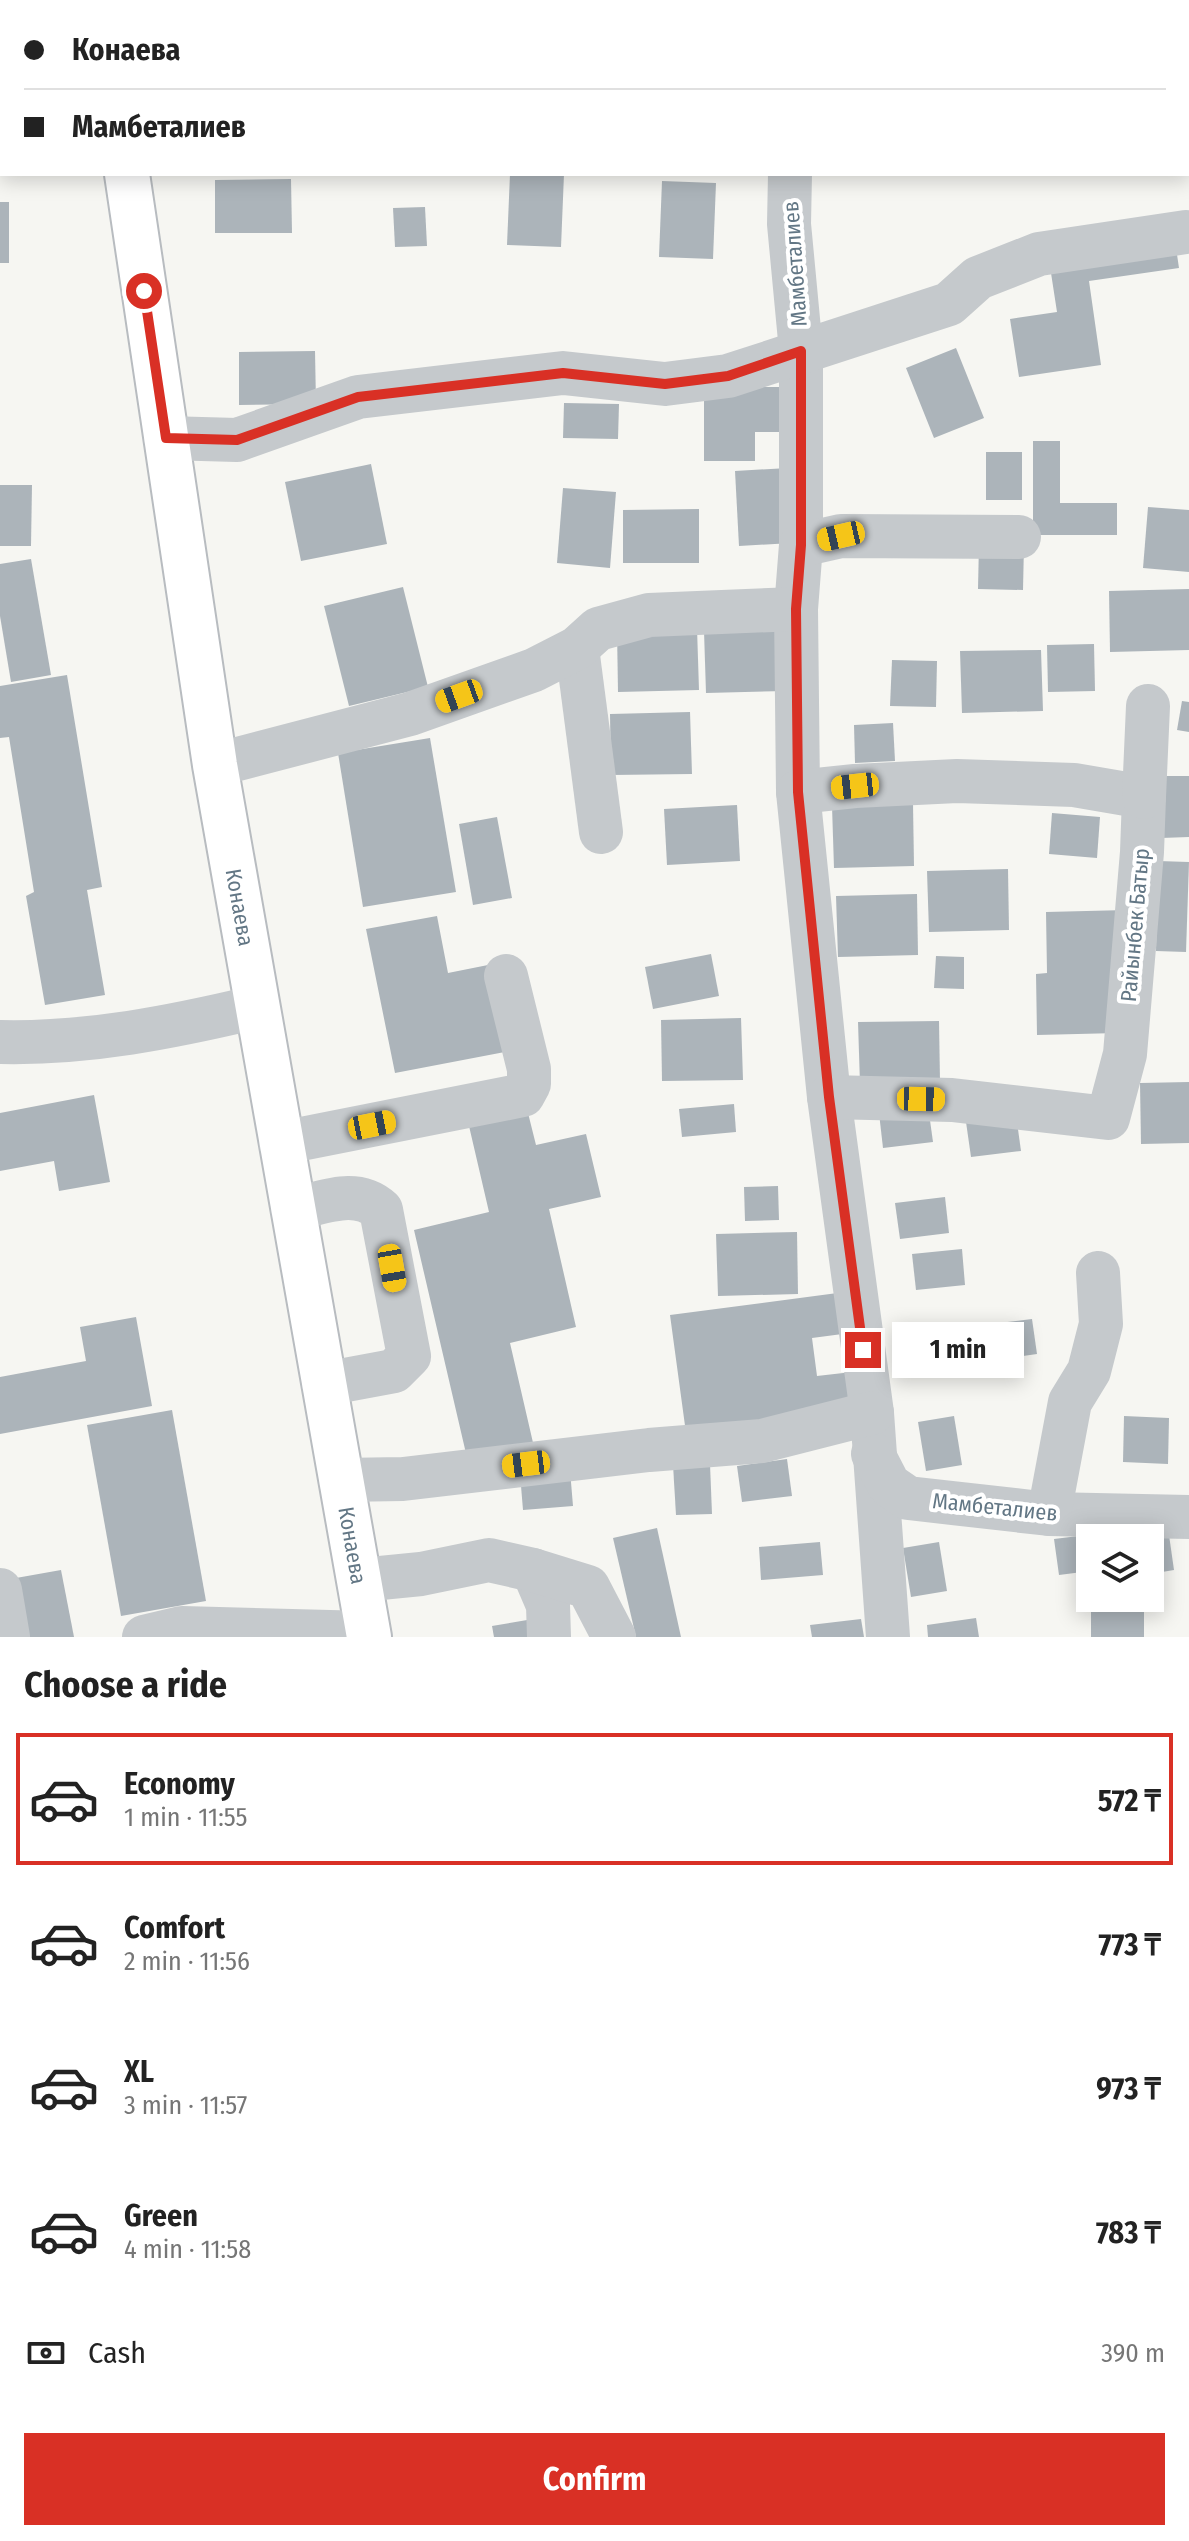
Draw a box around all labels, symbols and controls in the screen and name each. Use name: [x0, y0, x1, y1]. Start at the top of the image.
text: Конаева: [72, 32, 180, 68]
text: Мамбеталиев: [72, 109, 246, 145]
street label: Мамбеталиев: [777, 200, 813, 328]
route start: [126, 273, 162, 309]
car: [815, 519, 867, 553]
car: [432, 677, 486, 715]
car: [830, 772, 880, 800]
street label: Райынбек Батыр: [1115, 847, 1155, 1003]
street label: Конаева: [220, 866, 260, 948]
car: [897, 1087, 945, 1111]
car: [346, 1109, 398, 1141]
car: [376, 1242, 408, 1294]
callout: 1 min: [891, 1322, 1023, 1378]
route end: [845, 1332, 881, 1368]
text: 1 min: [930, 1334, 986, 1365]
car: [501, 1449, 551, 1479]
street label: Мамбеталиев: [931, 1487, 1059, 1527]
street label: Конаева: [333, 1505, 373, 1586]
map controls: [1076, 1524, 1164, 1612]
button: layers: [1076, 1524, 1164, 1612]
text: Choose a ride: [24, 1663, 227, 1707]
icon: car: [28, 1763, 100, 1835]
text: Economy: [124, 1766, 235, 1802]
text: 572 ₸: [1098, 1783, 1161, 1819]
text: 1 min · 11:55: [124, 1802, 248, 1833]
icon: car: [28, 1907, 100, 1979]
text: Comfort: [124, 1910, 225, 1946]
text: 773 ₸: [1099, 1927, 1161, 1963]
text: 2 min · 11:56: [124, 1946, 250, 1977]
icon: car: [28, 2051, 100, 2123]
text: XL: [124, 2054, 154, 2090]
text: 973 ₸: [1096, 2071, 1161, 2107]
text: 3 min · 11:57: [124, 2090, 247, 2121]
icon: car: [28, 2195, 100, 2267]
text: Green: [124, 2198, 198, 2234]
text: 783 ₸: [1096, 2215, 1161, 2251]
text: 4 min · 11:58: [124, 2234, 251, 2265]
icon: cash: [24, 2331, 68, 2375]
text: Cash: [88, 2335, 146, 2371]
text: 390 m: [1101, 2338, 1165, 2369]
button: Confirm: [24, 2433, 1165, 2525]

